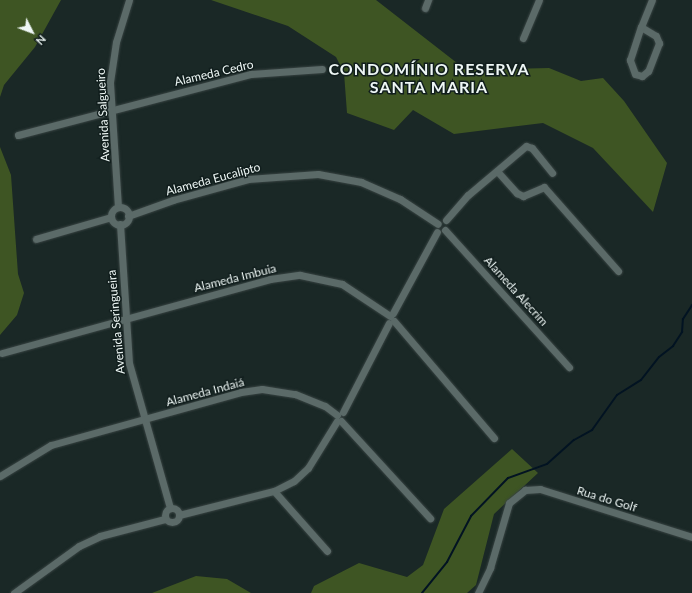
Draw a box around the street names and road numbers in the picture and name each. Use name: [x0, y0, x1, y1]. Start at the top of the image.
street label: Alameda Cedro: [173, 57, 255, 89]
street label: Avenida Salgueiro: [93, 68, 113, 162]
street label: Alameda Eucalipto: [164, 159, 262, 199]
street label: Alameda Alecrim: [481, 253, 551, 329]
street label: Alameda Imbuia: [192, 261, 278, 295]
street label: Avenida Seringueira: [104, 269, 128, 375]
street label: Alameda Indaiá: [164, 375, 246, 409]
street label: Rua do Golf: [575, 483, 639, 515]

